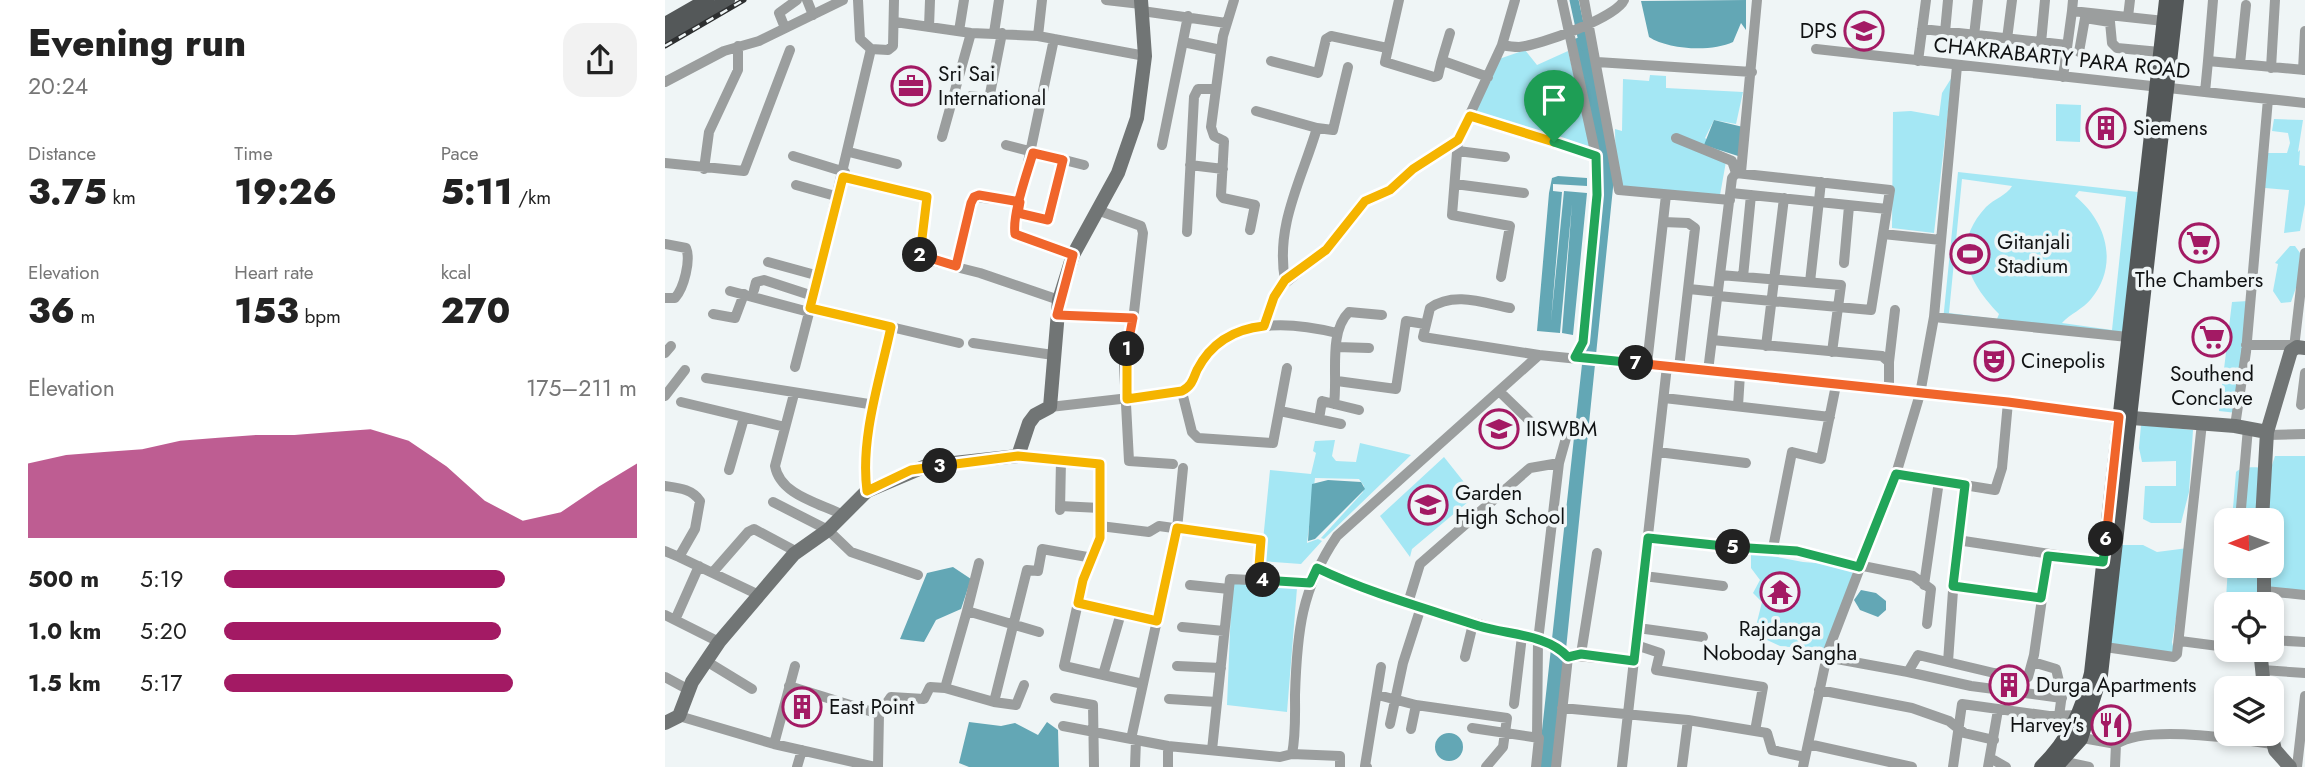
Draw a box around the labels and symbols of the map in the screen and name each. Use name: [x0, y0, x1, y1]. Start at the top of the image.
school or university icon: DPS: [1843, 10, 1885, 52]
place label: DPS: [1800, 16, 1837, 46]
street label: CHAKRABARTY PARA ROAD: [1932, 30, 2192, 86]
place label: Sri Sai International: [938, 59, 1046, 113]
office icon: Sri Sai International: [890, 65, 932, 107]
pin: [1524, 70, 1584, 142]
building icon: Siemens: [2085, 107, 2127, 149]
place label: Siemens: [2133, 113, 2207, 143]
supermarket icon: The Chambers: [2178, 222, 2220, 264]
place label: Gitanjali Stadium: [1997, 227, 2071, 281]
sports icon: Gitanjali Stadium: [1949, 233, 1991, 275]
pin: 2: [903, 238, 937, 272]
place label: The Chambers: [2135, 265, 2263, 295]
supermarket icon: Southend Conclave: [2191, 316, 2233, 358]
pin: 1: [1109, 332, 1145, 366]
theatre icon: Cinepolis: [1973, 340, 2015, 382]
pin: 7: [1619, 346, 1653, 380]
place label: Cinepolis: [2021, 346, 2105, 376]
place label: Southend Conclave: [2170, 359, 2254, 413]
school or university icon: IISWBM: [1478, 408, 1520, 450]
place label: IISWBM: [1526, 414, 1597, 444]
pin: 3: [923, 448, 957, 484]
place label: Garden High School: [1455, 478, 1565, 532]
school or university icon: Garden High School: [1407, 484, 1449, 526]
north arrow: [2214, 508, 2284, 578]
pin: 6: [2089, 522, 2123, 556]
pin: 5: [1715, 530, 1751, 564]
pin: 4: [1245, 562, 1281, 598]
temple icon: Rajdanga Noboday Sangha: [1759, 571, 1801, 613]
place label: Rajdanga Noboday Sangha: [1703, 614, 1857, 668]
building icon: Durga Apartments: [1988, 664, 2030, 706]
place label: Durga Apartments: [2036, 670, 2196, 700]
building icon: East Point: [781, 686, 823, 728]
place label: East Point: [829, 692, 914, 722]
restaurant icon: Harvey's: [2090, 704, 2132, 746]
place label: Harvey's: [2010, 710, 2084, 740]

